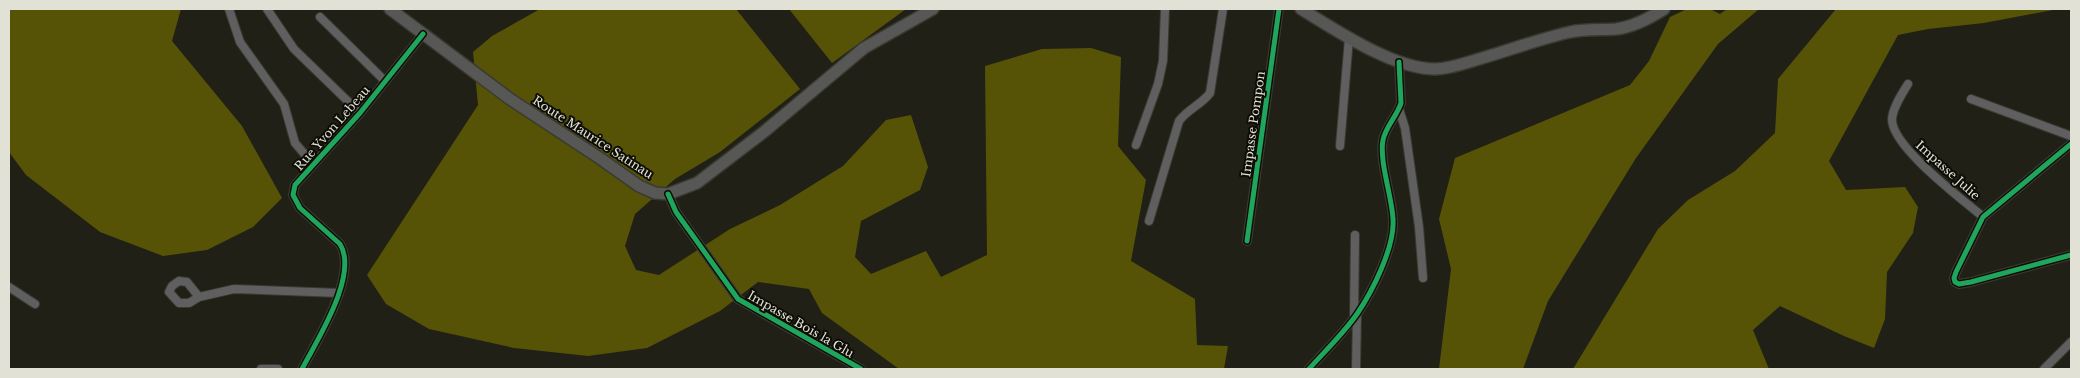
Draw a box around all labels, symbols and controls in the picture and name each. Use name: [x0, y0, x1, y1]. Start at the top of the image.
street label: Impasse Pompon: [1238, 70, 1268, 178]
street label: Rue Yvon Lebeau: [291, 83, 373, 173]
street label: Route Maurice Satinau: [530, 92, 656, 182]
street label: Impasse Julie: [1913, 137, 1983, 203]
street label: Impasse Bois la Glu: [745, 287, 857, 361]

